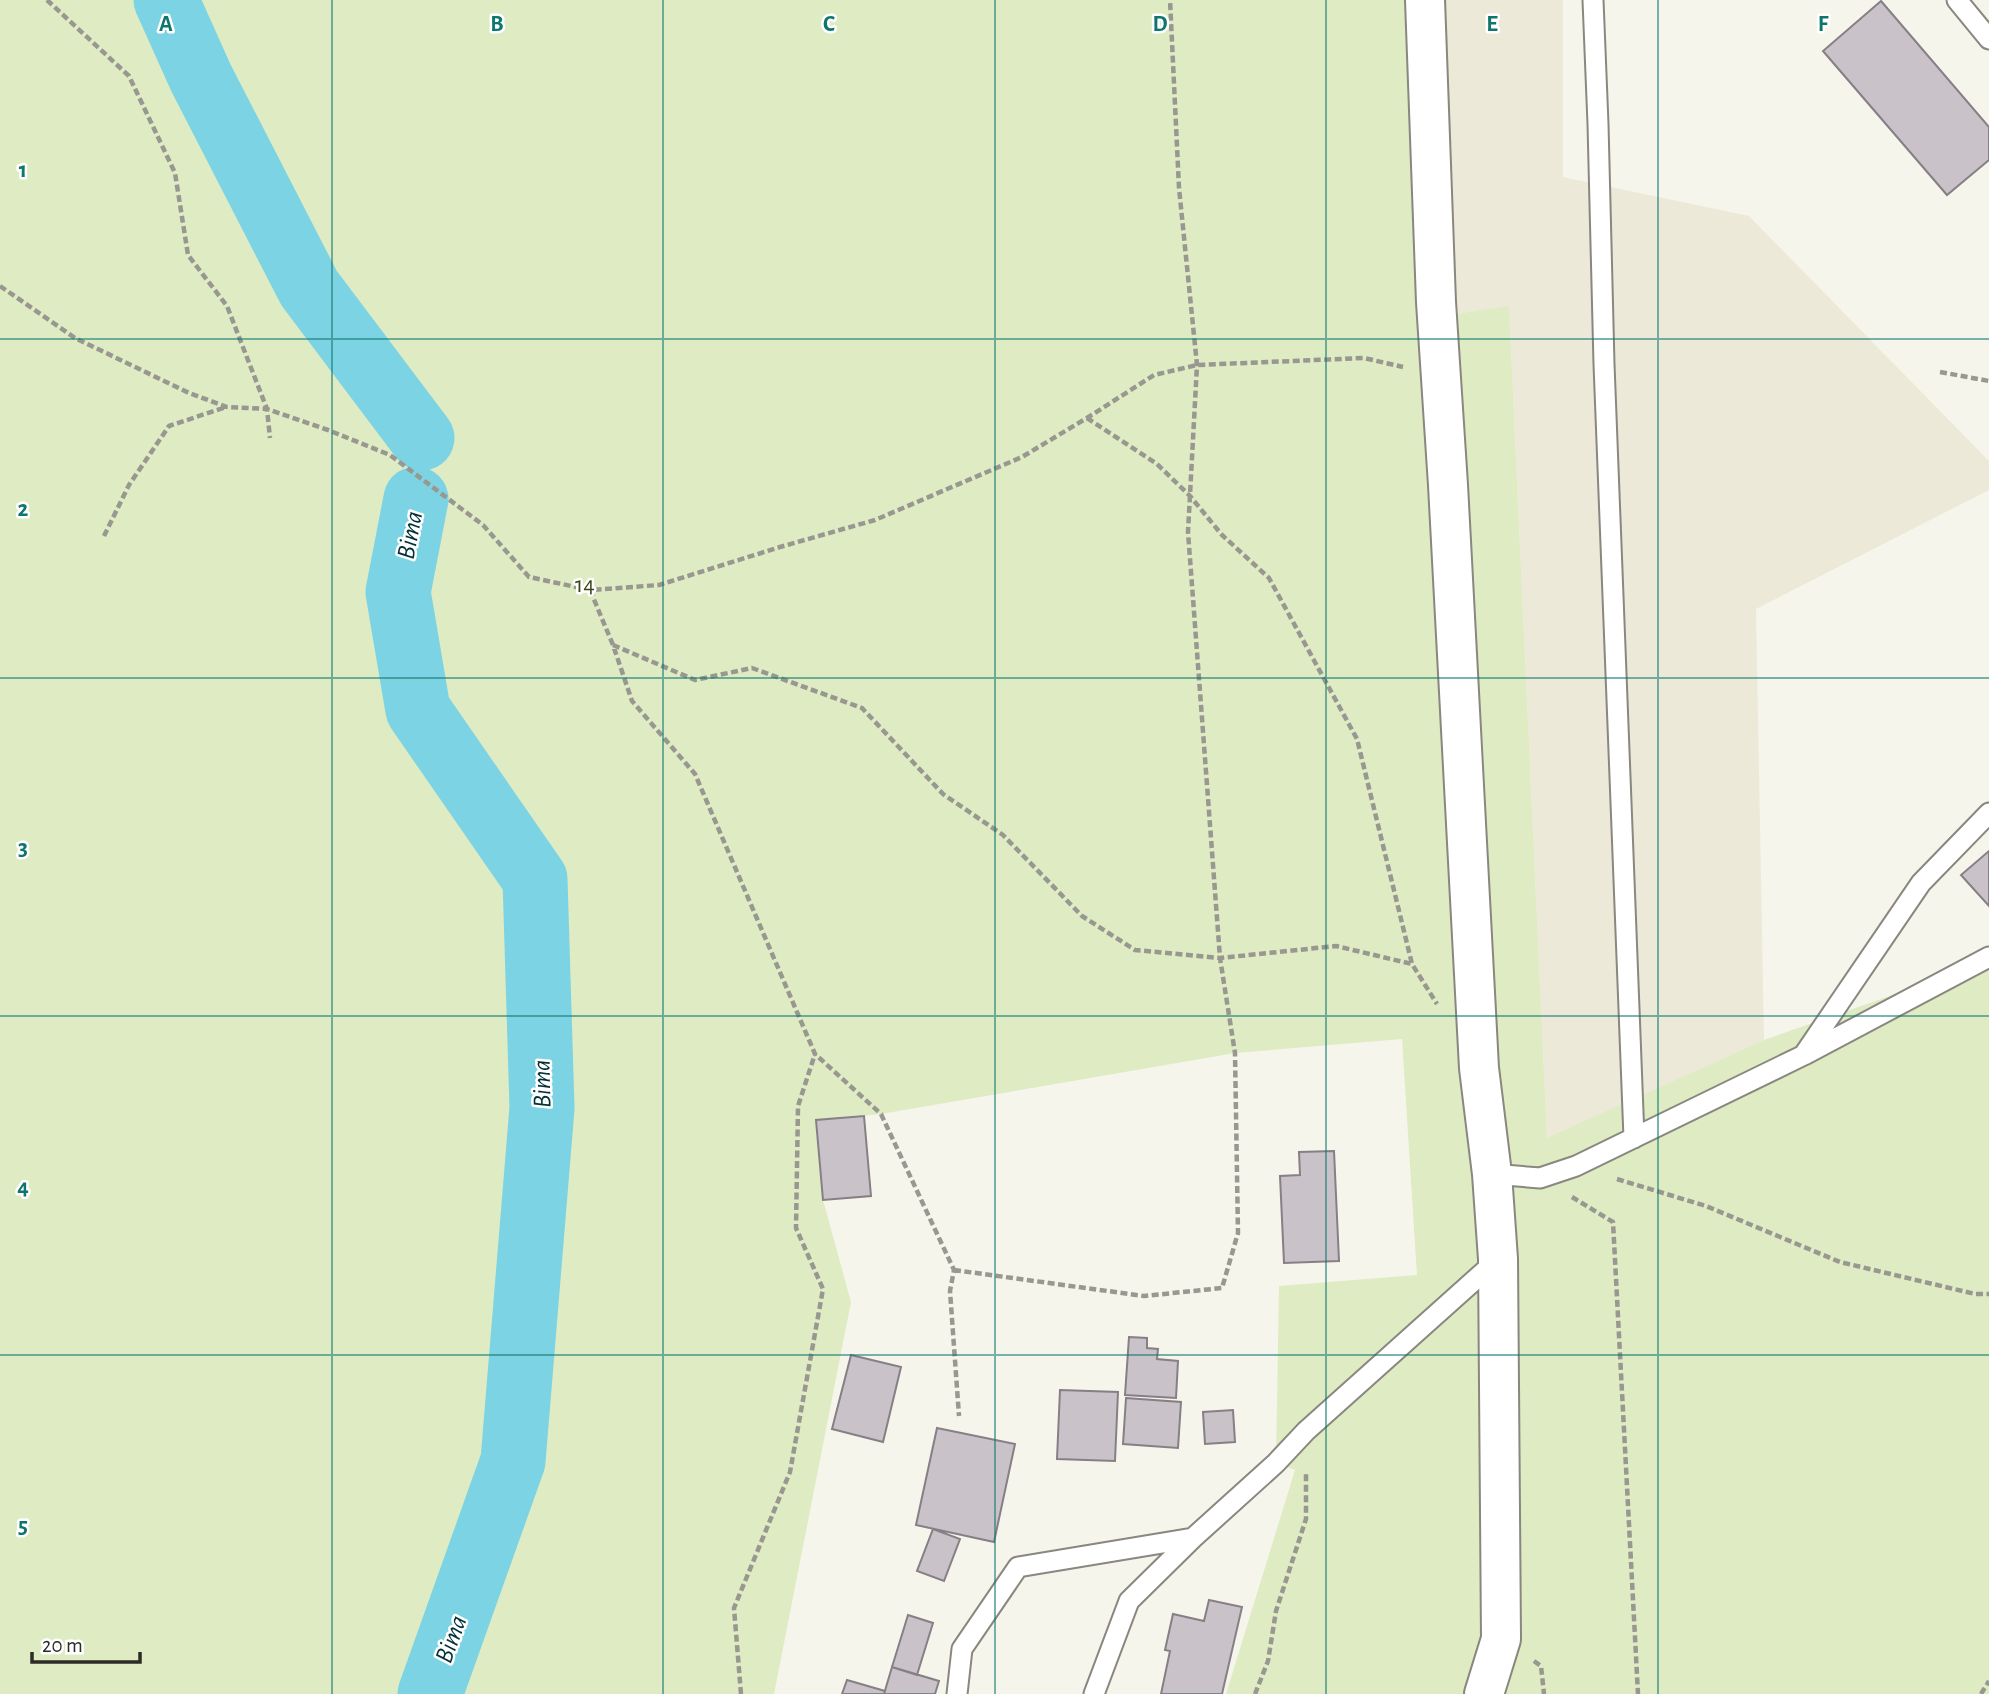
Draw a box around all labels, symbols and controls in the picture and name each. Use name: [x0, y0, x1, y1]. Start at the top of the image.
text: A: [159, 13, 173, 36]
text: B: [490, 13, 504, 36]
text: C: [823, 13, 835, 36]
text: D: [1152, 13, 1168, 36]
text: E: [1486, 13, 1498, 36]
text: F: [1818, 13, 1829, 36]
text: 1: [19, 159, 27, 182]
text: 2: [18, 498, 29, 521]
water label: Віта: [393, 509, 427, 561]
park label: 14: [575, 573, 595, 597]
text: 3: [18, 837, 28, 860]
water label: Віта: [529, 1060, 555, 1108]
text: 4: [17, 1176, 29, 1199]
text: 5: [18, 1515, 28, 1538]
water label: Віта: [430, 1612, 471, 1667]
scale bar: [32, 1620, 140, 1664]
text: 20 m: [42, 1635, 83, 1656]

